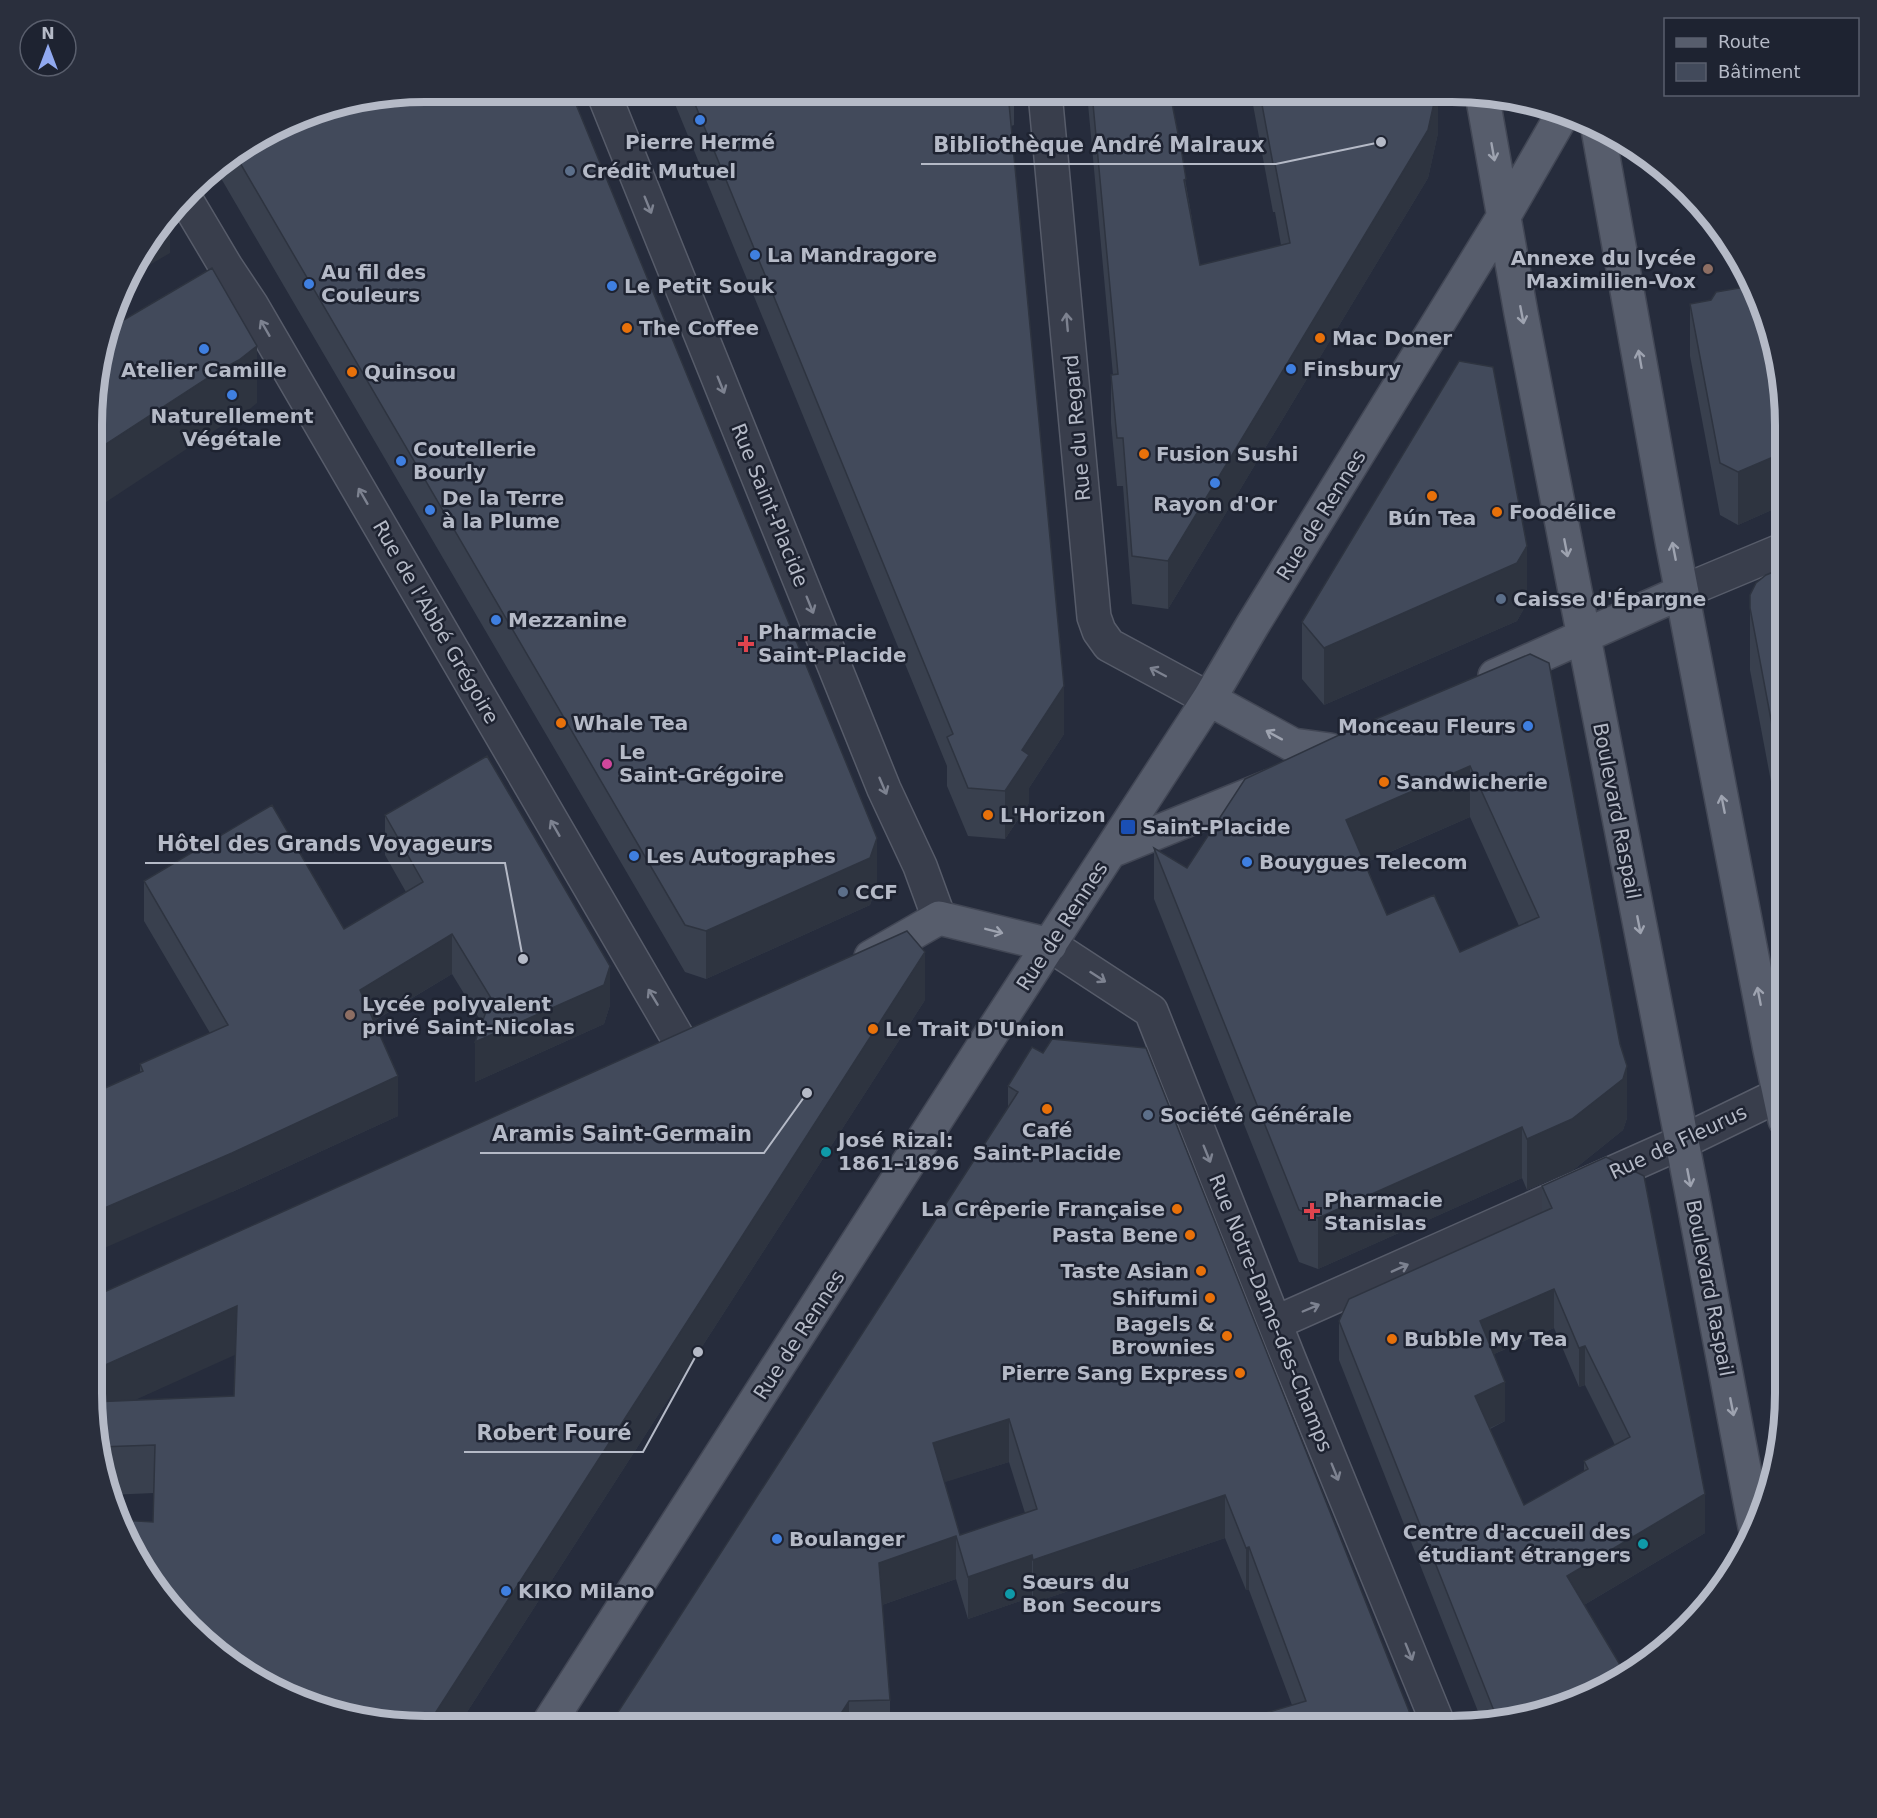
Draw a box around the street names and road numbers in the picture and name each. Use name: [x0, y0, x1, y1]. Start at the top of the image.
street label: Rue du Regard: [1059, 354, 1095, 502]
street label: Rue Saint-Placide: [726, 420, 814, 590]
street label: Rue de Rennes: [1271, 445, 1371, 585]
street label: Rue de l'Abbé Grégoire: [368, 516, 504, 728]
street label: Boulevard Raspail: [1588, 721, 1646, 901]
street label: Rue de Rennes: [1011, 857, 1113, 995]
street label: Rue de Fleurus: [1605, 1100, 1751, 1184]
street label: Rue Notre-Dame-des-Champs: [1204, 1171, 1338, 1455]
street label: Boulevard Raspail: [1681, 1198, 1739, 1378]
street label: Rue de Rennes: [748, 1266, 850, 1404]

